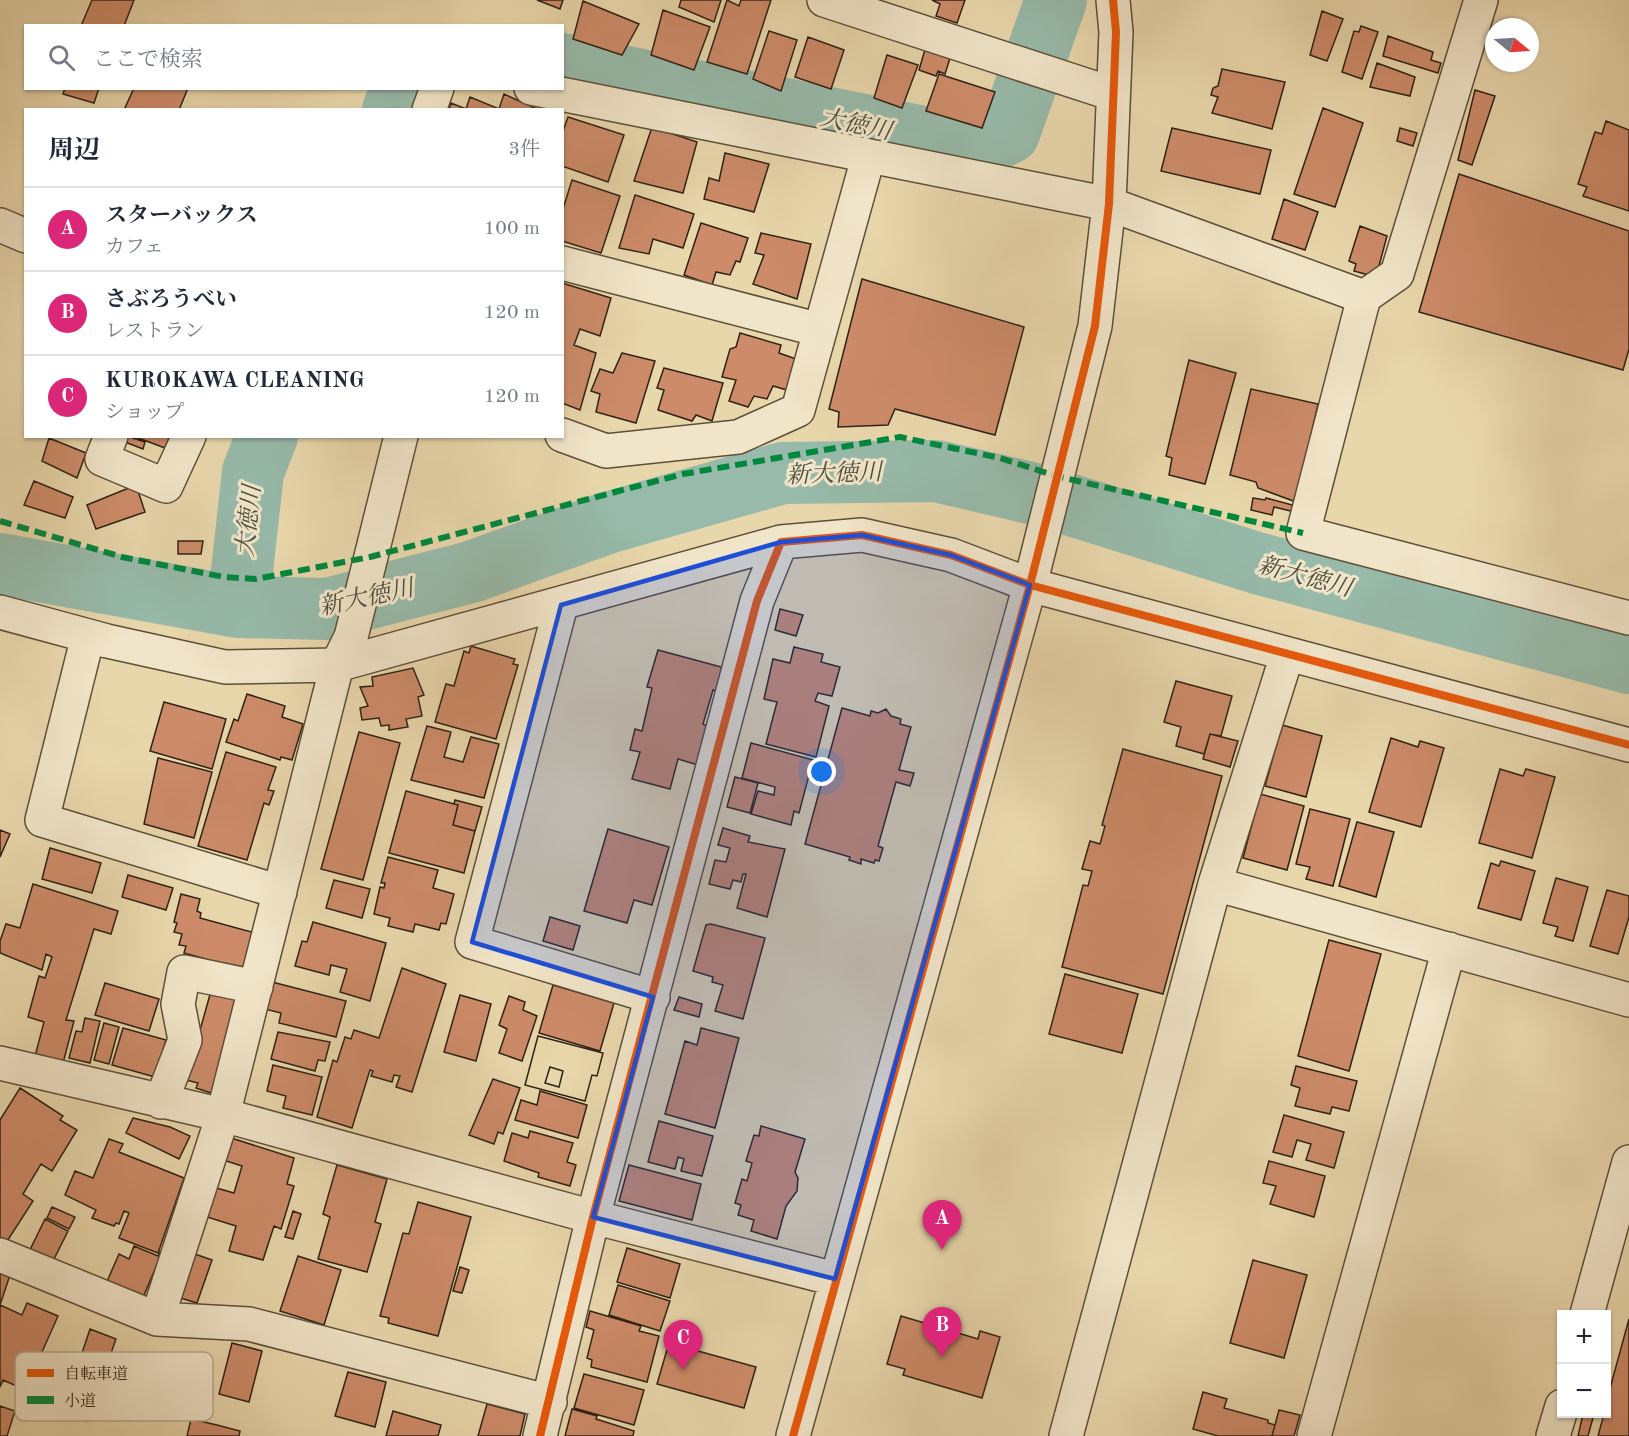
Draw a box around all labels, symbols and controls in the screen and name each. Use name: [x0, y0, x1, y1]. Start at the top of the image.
north arrow: [1485, 18, 1539, 72]
search box: [24, 24, 564, 90]
icon: search: [45, 41, 78, 74]
text: ここで検索: [93, 49, 203, 71]
water label: 大徳川: [818, 104, 897, 146]
text: 周辺: [48, 138, 100, 164]
text: 3件: [508, 140, 540, 160]
text: スターバックス: [105, 205, 258, 227]
text: A: [60, 219, 75, 239]
text: 100 m: [484, 219, 540, 239]
text: カフェ: [105, 238, 164, 258]
text: さぶろうべい: [105, 289, 237, 311]
text: B: [60, 303, 75, 323]
text: 120 m: [484, 303, 540, 323]
text: レストラン: [105, 322, 204, 342]
text: KUROKAWA CLEANING: [105, 370, 365, 392]
text: C: [61, 387, 74, 407]
text: 120 m: [484, 387, 540, 407]
text: ショップ: [105, 403, 185, 423]
water label: 新大徳川: [786, 458, 885, 489]
water label: 大徳川: [231, 481, 266, 558]
water label: 新大徳川: [1255, 551, 1358, 603]
water label: 新大徳川: [316, 574, 419, 621]
your location: [807, 757, 836, 786]
pin: A: [922, 1200, 962, 1250]
pin: B: [922, 1308, 962, 1357]
map controls: [1557, 1310, 1611, 1418]
button: +: [1557, 1310, 1611, 1364]
pin: C: [664, 1320, 702, 1370]
legend: [15, 1352, 213, 1421]
button: −: [1557, 1364, 1611, 1418]
text: 自転車道: [64, 1365, 128, 1383]
text: 小道: [64, 1392, 96, 1410]

